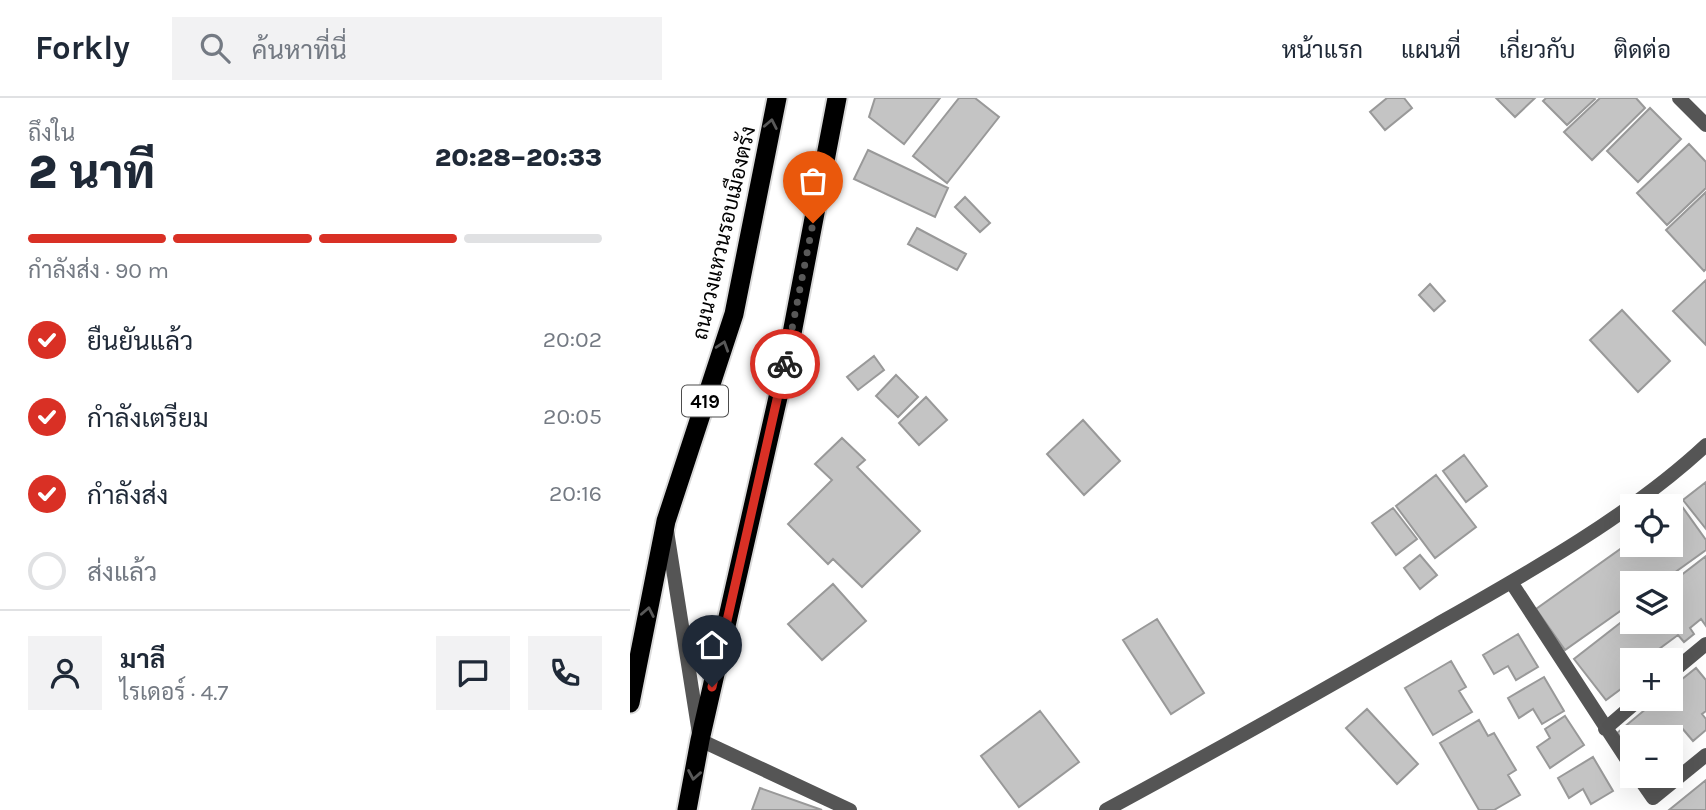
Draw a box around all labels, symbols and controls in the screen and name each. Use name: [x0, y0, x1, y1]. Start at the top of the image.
search box: [172, 17, 662, 80]
text: Forkly: [35, 29, 130, 67]
icon: search: [196, 29, 234, 67]
text: ค้นหาที่นี่: [252, 35, 347, 66]
text: หน้าแรก: [1282, 36, 1363, 64]
text: แผนที่: [1401, 36, 1461, 64]
text: เกี่ยวกับ: [1499, 36, 1576, 64]
text: ติดต่อ: [1614, 36, 1671, 64]
one-way arrow: [763, 118, 778, 130]
text: ถึงใน: [28, 120, 75, 147]
street label: ถนนวงแหวนรอบเมืองตรัง: [686, 123, 760, 342]
text: 20:28–20:33: [435, 142, 602, 173]
text: 2 นาที: [28, 146, 155, 200]
pin: [783, 151, 843, 223]
icon: bag: [794, 162, 832, 200]
text: กำลังส่ง · 90 m: [28, 257, 169, 284]
icon: check: [28, 321, 66, 359]
text: ยืนยันแล้ว: [87, 326, 193, 357]
text: 20:02: [543, 326, 602, 353]
courier: [750, 329, 820, 399]
one-way arrow: [715, 341, 729, 353]
icon: bike: [766, 345, 804, 383]
road number: 419: [682, 386, 728, 416]
icon: check: [28, 398, 66, 436]
text: กำลังเตรียม: [87, 403, 209, 434]
text: 20:05: [543, 403, 602, 430]
icon: check: [28, 475, 66, 513]
text: กำลังส่ง: [87, 480, 168, 511]
text: 20:16: [549, 480, 602, 507]
map controls: [1620, 494, 1683, 788]
button: locate: [1620, 494, 1683, 557]
text: ส่งแล้ว: [87, 557, 157, 588]
button: layers: [1620, 571, 1683, 634]
one-way arrow: [639, 606, 654, 618]
pin: [682, 615, 742, 687]
icon: home: [693, 626, 731, 664]
button: person: [28, 636, 102, 710]
button: chat: [436, 636, 510, 710]
button: phone: [528, 636, 602, 710]
text: มาลี: [120, 644, 165, 675]
button: +: [1620, 648, 1683, 711]
text: ไรเดอร์ · 4.7: [120, 679, 228, 706]
button: −: [1620, 725, 1683, 788]
one-way arrow: [687, 769, 702, 781]

